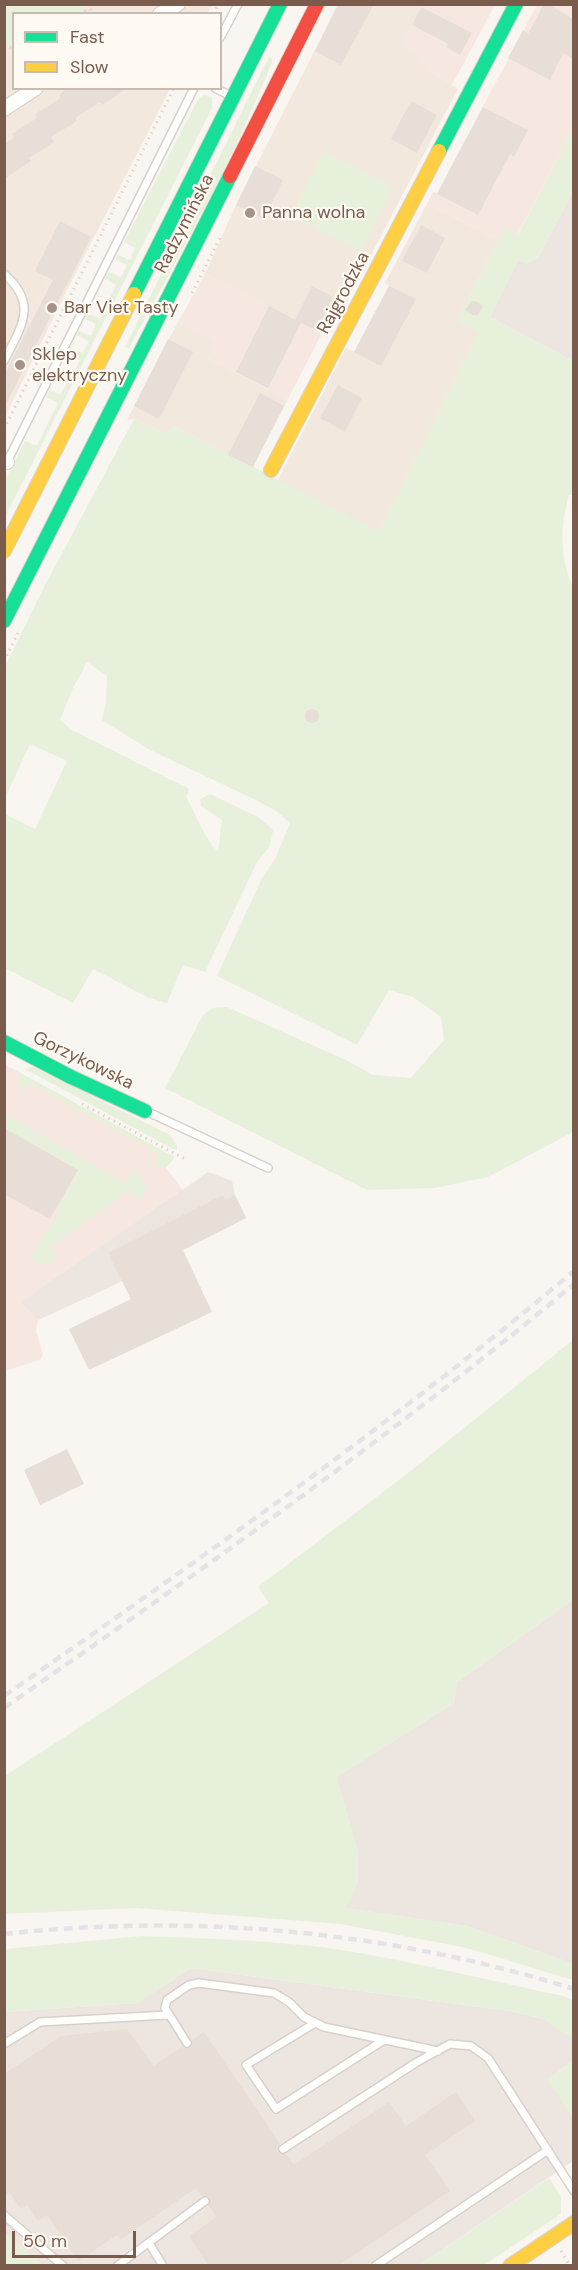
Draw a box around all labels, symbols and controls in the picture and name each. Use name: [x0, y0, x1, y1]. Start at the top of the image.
legend: [12, 12, 222, 90]
text: Fast: [70, 25, 105, 49]
text: Slow: [70, 55, 109, 79]
street label: Radzymińska: [151, 171, 219, 277]
place label: Panna wolna: [262, 202, 365, 224]
marker: Panna wolna: [243, 206, 257, 220]
street label: Rajgrodzka: [313, 248, 375, 338]
place label: Bar Viet Tasty: [64, 297, 178, 319]
marker: Bar Viet Tasty: [45, 301, 59, 315]
place label: Sklep elektryczny: [32, 344, 127, 386]
marker: Sklep elektryczny: [13, 358, 27, 372]
street label: Gorzykowska: [29, 1027, 137, 1095]
scale bar: [15, 2219, 140, 2257]
text: 50 m: [23, 2229, 67, 2253]

